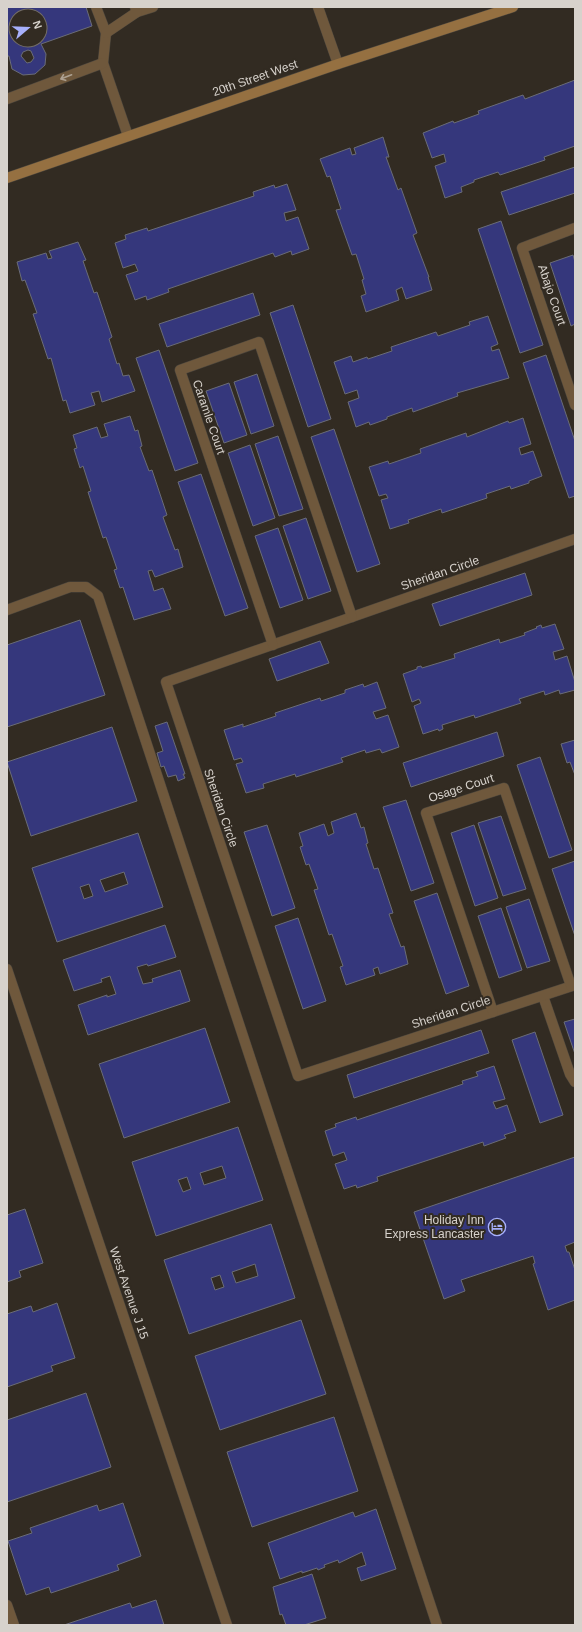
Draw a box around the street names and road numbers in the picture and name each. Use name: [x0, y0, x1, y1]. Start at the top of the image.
street label: 20th Street West: [211, 57, 300, 99]
street label: Abajo Court: [535, 263, 569, 328]
street label: Caramle Court: [190, 378, 229, 457]
street label: Sheridan Circle: [399, 553, 481, 593]
street label: Sheridan Circle: [201, 767, 241, 849]
street label: Osage Court: [426, 771, 496, 805]
street label: Sheridan Circle: [410, 993, 492, 1031]
street label: West Avenue J 15: [107, 1245, 151, 1341]

